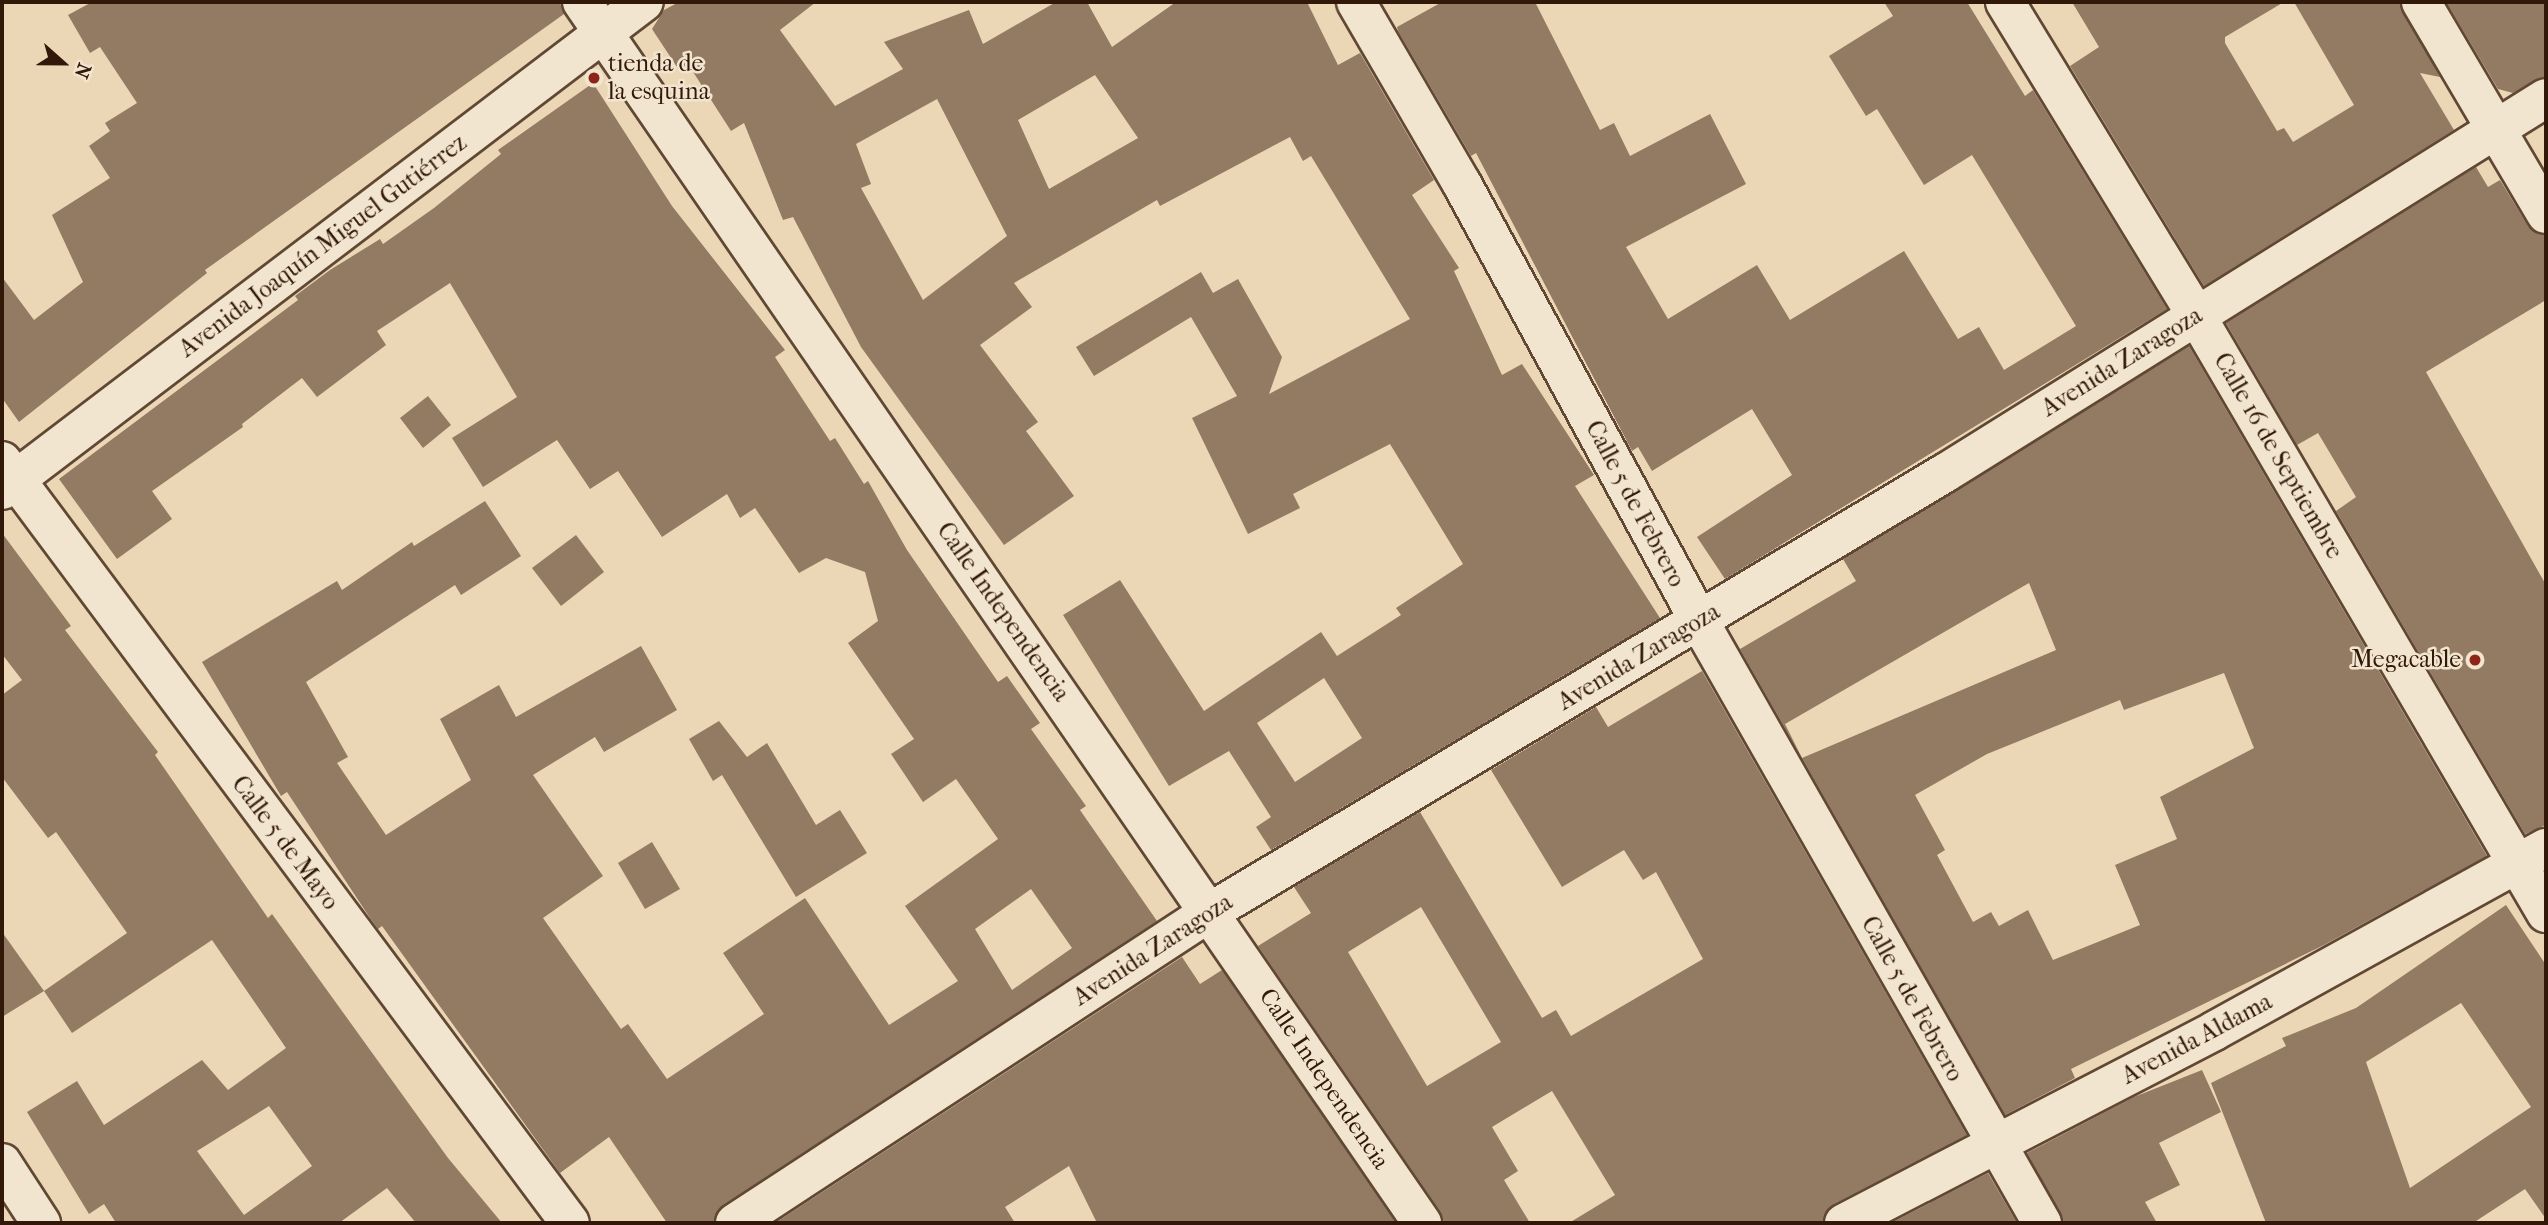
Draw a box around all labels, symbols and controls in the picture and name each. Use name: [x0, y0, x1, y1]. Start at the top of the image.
north arrow: [28, 28, 98, 98]
place label: tienda de la esquina: [608, 50, 710, 106]
text: N: [70, 60, 95, 81]
marker: tienda de la esquina: [586, 70, 602, 86]
street label: Avenida Joaquín Miguel Gutiérrez: [174, 128, 472, 364]
street label: Avenida Zaragoza: [2036, 301, 2208, 423]
street label: Calle 16 de Septiembre: [2207, 348, 2349, 564]
street label: Calle 5 de Febrero: [1579, 416, 1691, 592]
street label: Calle Independencia: [930, 517, 1076, 707]
street label: Avenida Zaragoza: [1553, 597, 1725, 717]
place label: Megacable: [2351, 646, 2461, 674]
marker: Megacable: [2467, 652, 2483, 668]
street label: Calle 5 de Mayo: [225, 770, 345, 916]
street label: Avenida Zaragoza: [1068, 888, 1238, 1012]
street label: Calle 5 de Febrero: [1855, 911, 1969, 1087]
street label: Calle Independencia: [1253, 983, 1395, 1175]
street label: Avenida Aldama: [2117, 987, 2277, 1091]

